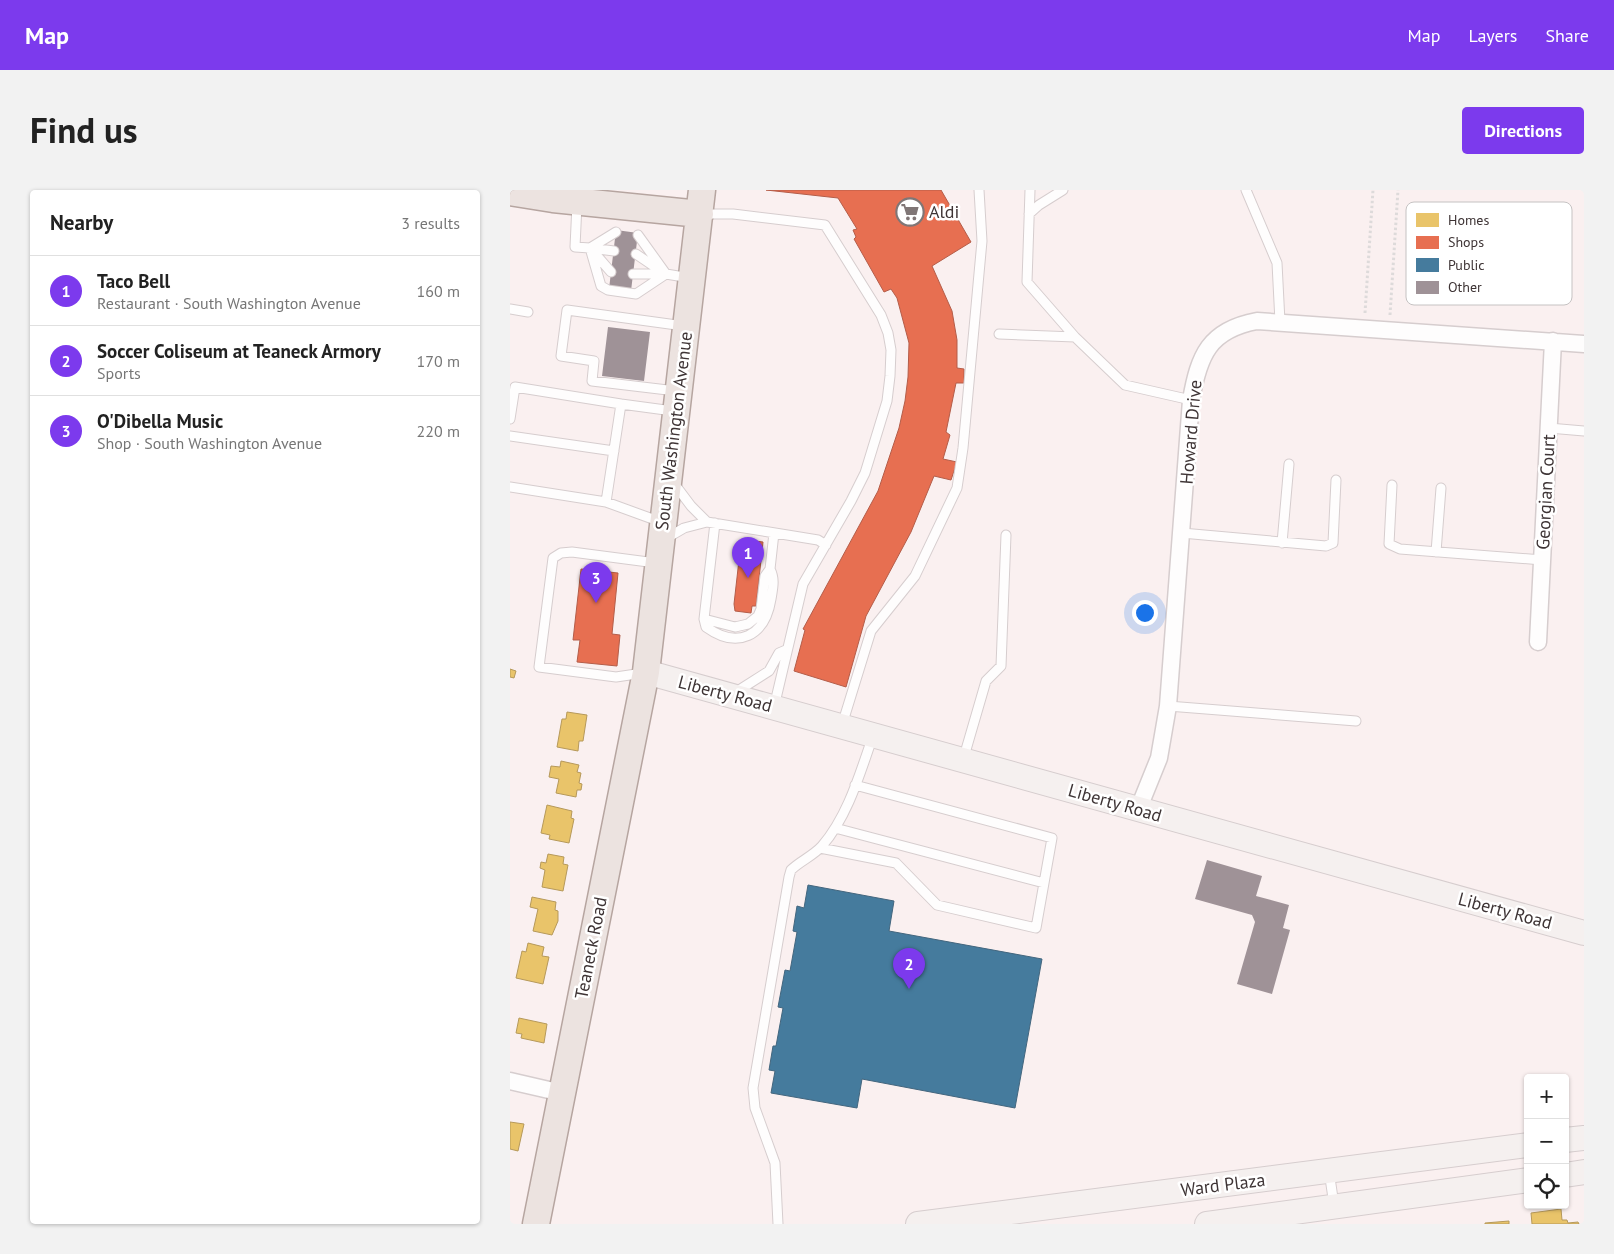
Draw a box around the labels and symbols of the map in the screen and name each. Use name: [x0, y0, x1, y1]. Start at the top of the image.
supermarket icon: Aldi: [895, 197, 925, 227]
place label: Aldi: [929, 200, 959, 223]
legend: [1406, 202, 1572, 305]
text: Homes: [1448, 211, 1489, 229]
text: Shops: [1448, 233, 1484, 251]
text: Public: [1448, 256, 1485, 274]
text: Other: [1448, 278, 1482, 296]
street label: South Washington Avenue: [650, 330, 697, 532]
street label: Howard Drive: [1174, 379, 1207, 485]
street label: Georgian Court: [1531, 434, 1560, 550]
pin: 1: [732, 537, 764, 578]
pin: 3: [580, 562, 612, 603]
your location: [1132, 600, 1158, 626]
street label: Liberty Road: [676, 670, 775, 717]
street label: Liberty Road: [1066, 778, 1165, 827]
street label: Liberty Road: [1456, 887, 1555, 934]
street label: Teaneck Road: [569, 895, 612, 1001]
pin: 2: [893, 948, 925, 989]
street label: Ward Plaza: [1179, 1168, 1266, 1201]

